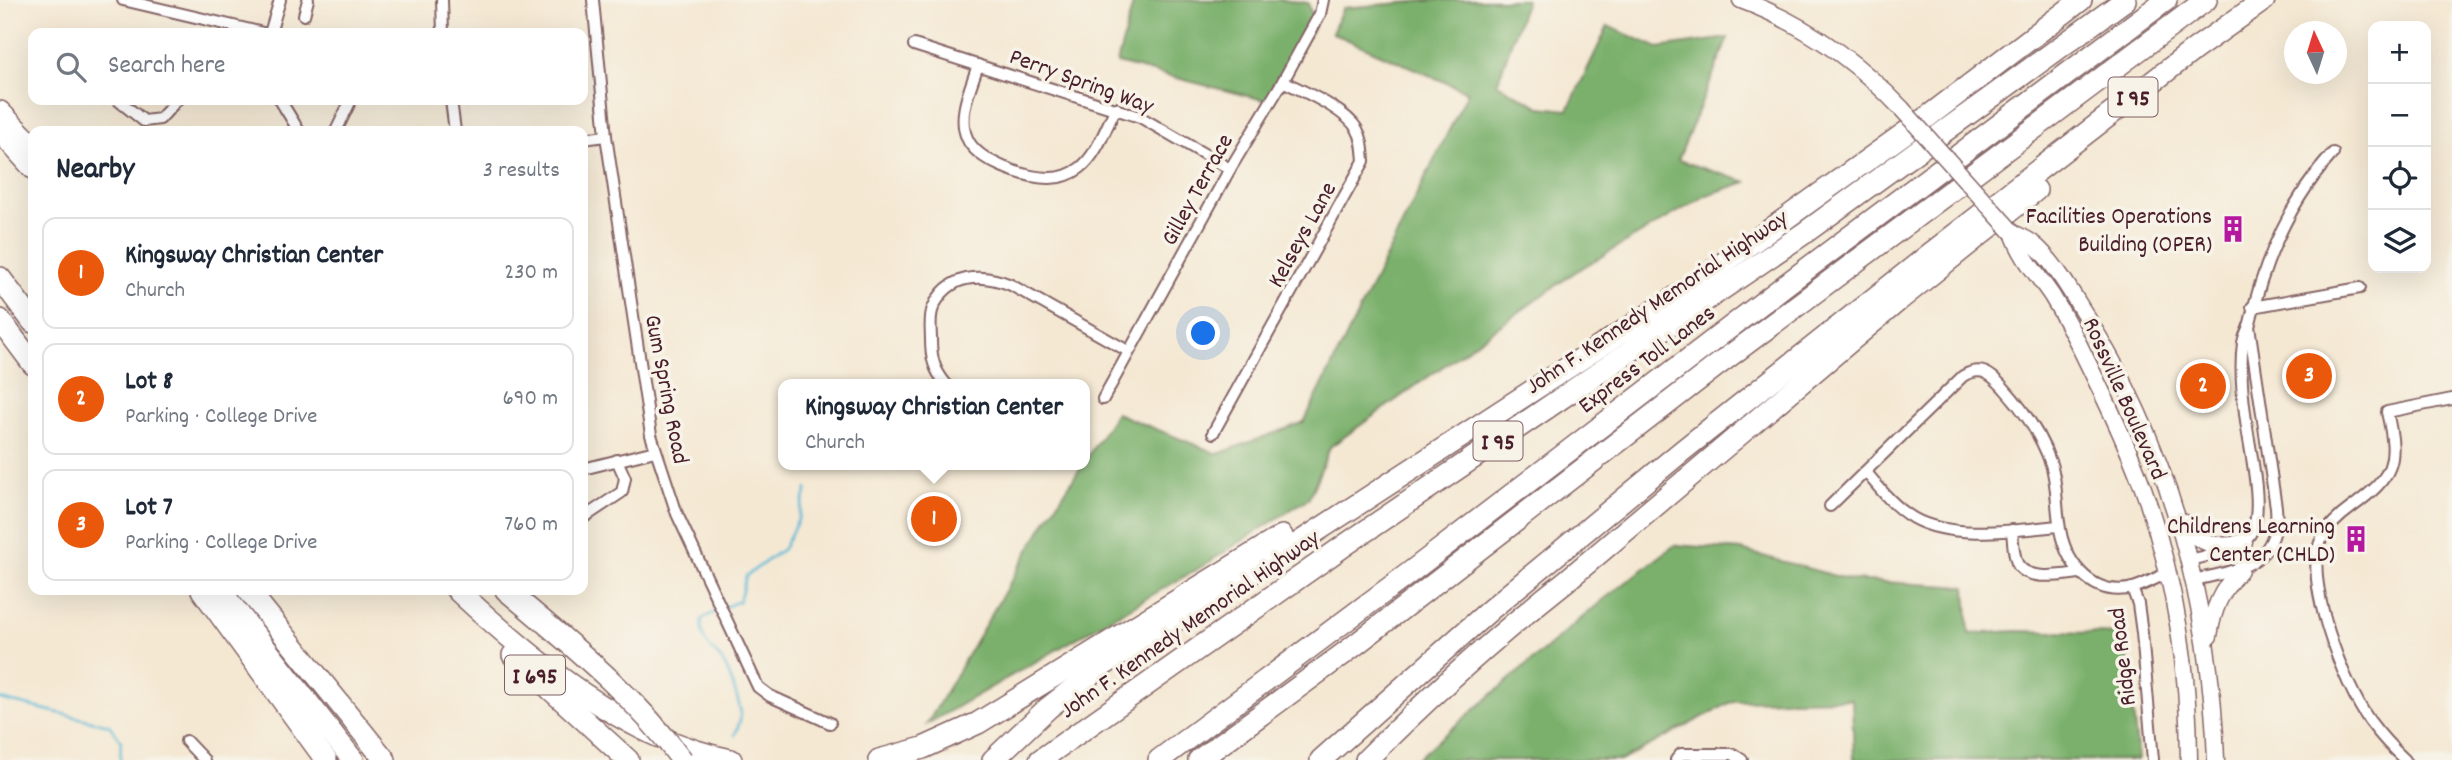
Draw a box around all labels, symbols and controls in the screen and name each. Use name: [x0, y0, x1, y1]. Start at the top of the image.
north arrow: [2284, 21, 2347, 84]
map controls: [2368, 21, 2431, 273]
button: +: [2368, 21, 2431, 84]
search box: [28, 28, 588, 105]
street label: Perry Spring Way: [1004, 41, 1159, 125]
icon: search: [52, 48, 90, 86]
text: Search here: [108, 48, 226, 85]
road number: I 95: [2108, 78, 2158, 116]
button: −: [2368, 84, 2431, 147]
street label: Gilley Terrace: [1154, 128, 1243, 253]
button: locate: [2368, 147, 2431, 210]
text: Nearby: [56, 150, 134, 193]
text: 3 results: [483, 155, 560, 188]
street label: Kelseys Lane: [1261, 176, 1347, 294]
place label: Facilities Operations Building (OPER): [2026, 201, 2212, 263]
street label: John F. Kennedy Memorial Highway: [1520, 202, 1797, 404]
button: layers: [2368, 210, 2431, 273]
building icon: Facilities Operations Building (OPER): [2218, 214, 2248, 244]
text: Kingsway Christian Center: [125, 238, 383, 275]
text: 1: [78, 257, 84, 290]
text: 230 m: [504, 257, 558, 290]
text: Church: [125, 275, 185, 308]
street label: Express Toll Lanes: [1572, 297, 1723, 423]
street label: Gum Spring Road: [634, 312, 696, 467]
street label: Rossville Boulevard: [2072, 313, 2174, 486]
your location: [1186, 316, 1220, 350]
pin: 3: [2286, 350, 2332, 402]
pin: 2: [2180, 360, 2226, 412]
text: Lot 8: [125, 364, 173, 401]
popup: [778, 379, 1090, 470]
text: 2: [76, 383, 86, 416]
text: 690 m: [503, 383, 558, 416]
text: Kingsway Christian Center: [805, 390, 1063, 427]
text: Parking · College Drive: [125, 401, 317, 434]
road number: I 95: [1474, 422, 1522, 461]
text: Church: [805, 427, 865, 460]
text: Lot 7: [125, 490, 173, 527]
pin: 1: [911, 493, 957, 545]
text: 3: [76, 509, 86, 542]
text: 760 m: [504, 509, 558, 542]
place label: Childrens Learning Center (CHLD): [2167, 511, 2335, 573]
street label: John F. Kennedy Memorial Highway: [1054, 522, 1329, 728]
building icon: Childrens Learning Center (CHLD): [2341, 524, 2371, 554]
text: Parking · College Drive: [125, 527, 317, 560]
street label: Ridge Road: [2101, 606, 2147, 708]
road number: I 695: [505, 656, 565, 694]

